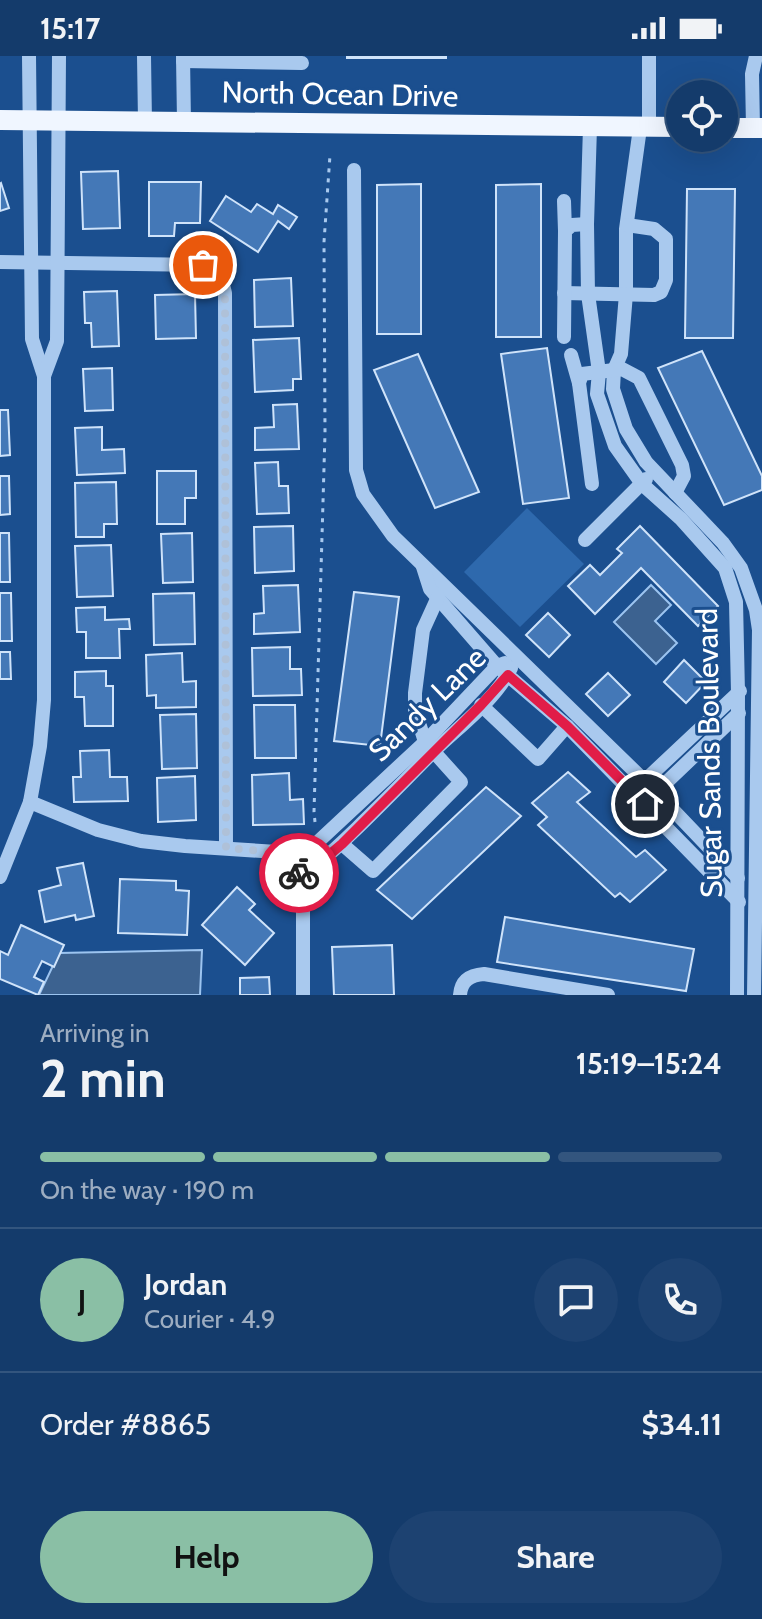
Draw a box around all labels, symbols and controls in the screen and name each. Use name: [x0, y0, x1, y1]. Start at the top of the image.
text: 15:17: [40, 10, 100, 47]
street label: North Ocean Drive: [221, 73, 459, 115]
map controls: [666, 80, 738, 152]
button: locate: [666, 80, 738, 152]
pin: [169, 231, 237, 299]
icon: bag: [181, 243, 225, 287]
street label: Sugar Sands Boulevard: [688, 608, 730, 898]
street label: Sandy Lane: [361, 639, 493, 769]
pin: [611, 770, 679, 838]
icon: home: [623, 782, 667, 826]
courier: [259, 833, 339, 913]
icon: bike: [277, 851, 321, 895]
text: Arriving in: [40, 1017, 150, 1049]
text: 15:19–15:24: [576, 1045, 722, 1082]
text: 2 min: [40, 1047, 166, 1110]
text: On the way · 190 m: [40, 1174, 254, 1206]
button: chat: [534, 1258, 618, 1342]
button: phone: [638, 1258, 722, 1342]
text: Jordan: [144, 1266, 227, 1303]
text: J: [78, 1282, 86, 1319]
text: Courier · 4.9: [144, 1303, 276, 1335]
text: Order #8865: [40, 1406, 211, 1443]
text: $34.11: [642, 1406, 722, 1443]
button: Help: [40, 1511, 373, 1603]
button: Share: [389, 1511, 722, 1603]

